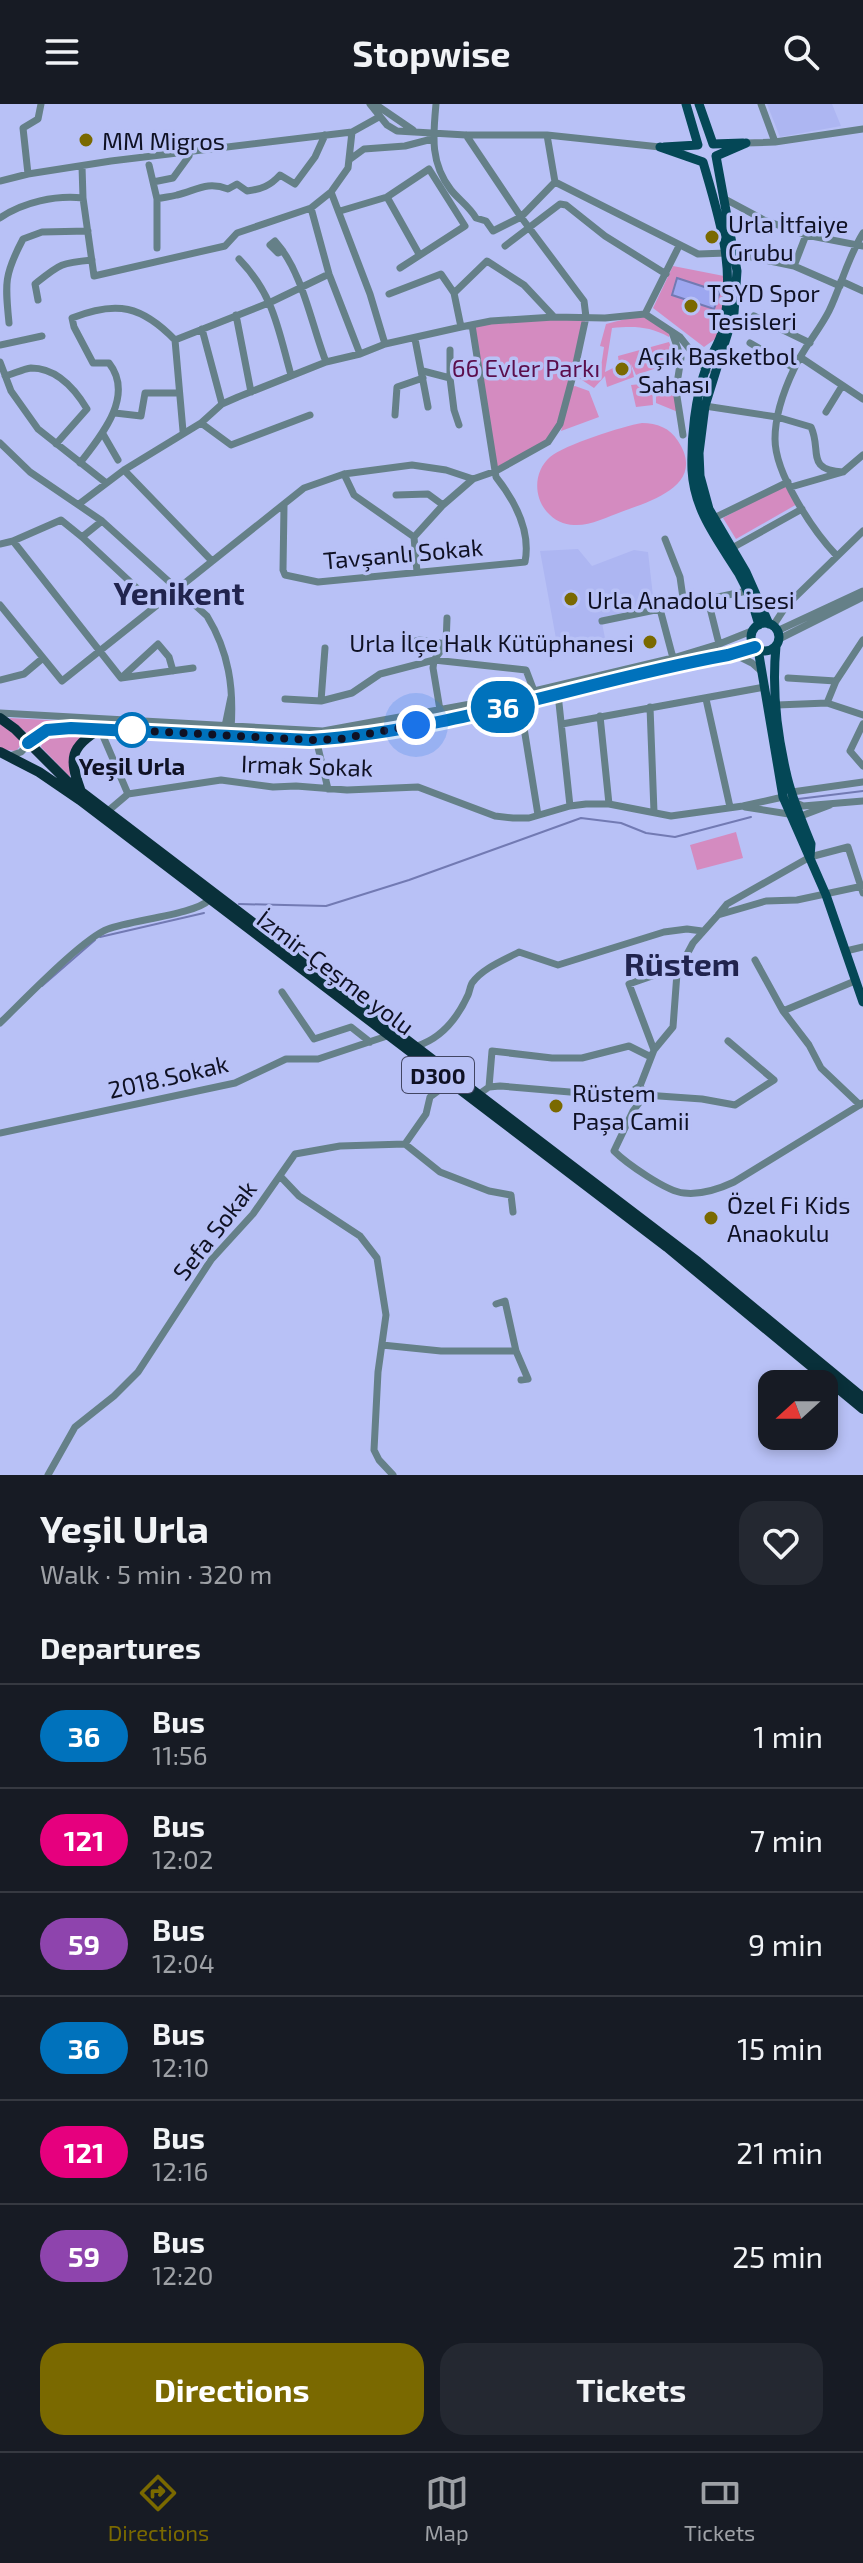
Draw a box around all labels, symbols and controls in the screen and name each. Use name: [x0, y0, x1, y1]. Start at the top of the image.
icon: menu: [40, 30, 84, 74]
icon: search: [779, 30, 823, 74]
text: Stopwise: [352, 31, 511, 74]
place label: MM Migros: [102, 126, 225, 155]
marker: MM Migros: [77, 131, 95, 149]
place label: Urla İtfaiye Grubu: [728, 209, 848, 266]
marker: Urla İtfaiye Grubu: [703, 228, 721, 246]
place label: TSYD Spor Tesisleri: [707, 278, 820, 335]
marker: TSYD Spor Tesisleri: [682, 297, 700, 315]
place label: Açık Basketbol Sahası: [638, 341, 797, 398]
park label: 66 Evler Parkı: [452, 353, 600, 382]
marker: Açık Basketbol Sahası: [613, 360, 631, 378]
street label: Tavşanlı Sokak: [322, 532, 484, 575]
district label: Yenikent: [113, 573, 245, 611]
place label: Urla Anadolu Lisesi: [587, 585, 795, 614]
marker: Urla Anadolu Lisesi: [562, 590, 580, 608]
place label: Urla İlçe Halk Kütüphanesi: [349, 628, 634, 658]
marker: Urla İlçe Halk Kütüphanesi: [641, 633, 659, 651]
line badge: 36: [467, 681, 539, 733]
text: 36: [487, 690, 519, 724]
your location: [396, 705, 436, 745]
marker: Yeşil Urla: [115, 713, 149, 747]
street label: Irmak Sokak: [240, 748, 374, 782]
place label: Yeşil Urla: [79, 751, 185, 782]
street label: İzmir-Çeşme yolu: [251, 903, 420, 1041]
district label: Rüstem: [624, 944, 740, 982]
street label: 2018.Sokak: [105, 1048, 231, 1104]
road number: D300: [402, 1057, 474, 1093]
place label: Rüstem Paşa Camii: [572, 1078, 690, 1136]
marker: Rüstem Paşa Camii: [547, 1097, 565, 1115]
street label: Sefa Sokak: [166, 1174, 262, 1286]
place label: Özel Fi Kids Anaokulu: [727, 1190, 850, 1247]
marker: Özel Fi Kids Anaokulu: [702, 1209, 720, 1227]
north arrow: [758, 1370, 838, 1450]
map controls: [758, 1370, 838, 1450]
button: heart: [739, 1501, 823, 1585]
text: Yeşil Urla: [40, 1505, 209, 1551]
text: Walk · 5 min · 320 m: [40, 1558, 272, 1589]
text: Departures: [40, 1629, 201, 1665]
text: Bus: [152, 1703, 205, 1739]
text: 1 min: [753, 1718, 823, 1754]
text: 36: [68, 1719, 100, 1753]
text: 11:56: [152, 1739, 208, 1770]
text: Bus: [152, 1807, 205, 1843]
text: 7 min: [750, 1822, 823, 1858]
text: 121: [64, 1823, 104, 1857]
text: 12:02: [152, 1843, 213, 1874]
text: Bus: [152, 1911, 205, 1947]
text: 9 min: [748, 1926, 823, 1962]
text: 59: [68, 1927, 100, 1961]
text: 12:04: [152, 1947, 215, 1978]
text: Bus: [152, 2015, 205, 2051]
text: 15 min: [737, 2030, 823, 2066]
text: 36: [68, 2031, 100, 2065]
text: 12:10: [152, 2051, 209, 2082]
text: Bus: [152, 2119, 205, 2155]
text: 21 min: [736, 2134, 823, 2170]
text: 121: [64, 2135, 104, 2169]
text: 12:16: [152, 2155, 208, 2186]
text: Bus: [152, 2223, 205, 2259]
text: 25 min: [732, 2238, 823, 2274]
text: 59: [68, 2239, 100, 2273]
text: 12:20: [152, 2259, 213, 2290]
button: Directions: [40, 2343, 424, 2435]
button: Tickets: [440, 2343, 823, 2435]
tab: Directions: [108, 2471, 209, 2545]
tab: Map: [425, 2471, 469, 2545]
tab: Tickets: [684, 2471, 755, 2545]

